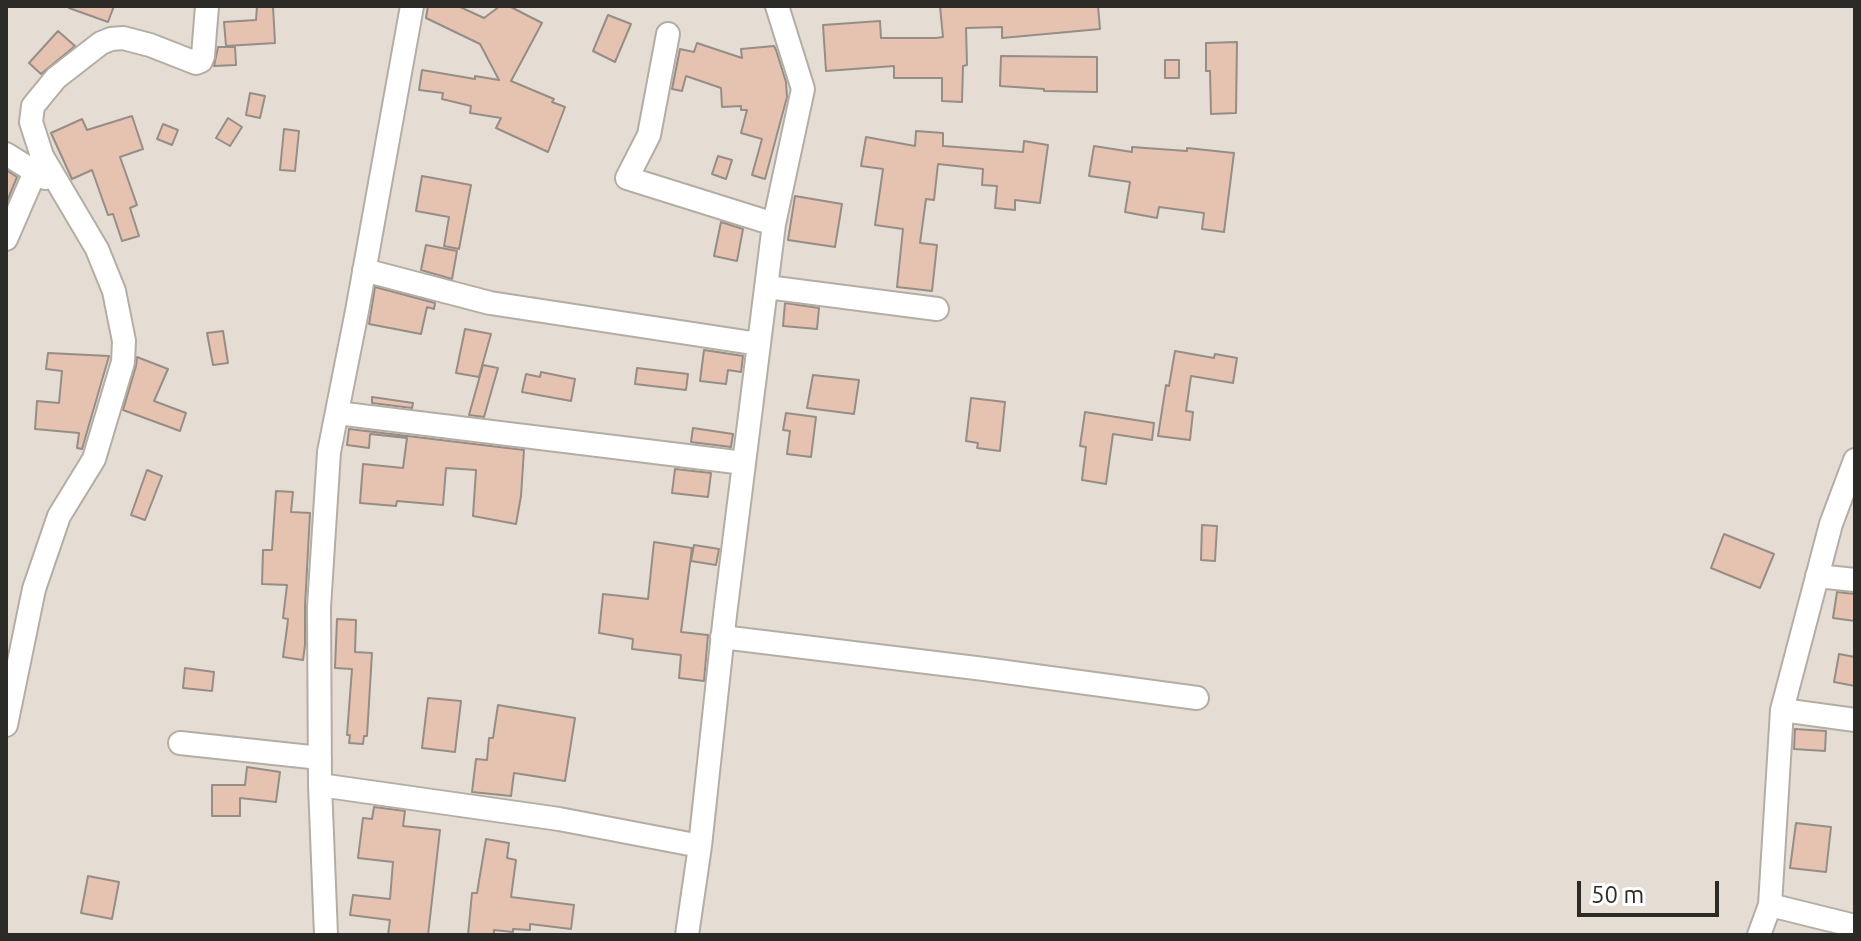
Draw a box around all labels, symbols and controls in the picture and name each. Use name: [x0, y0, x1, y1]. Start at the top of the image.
scale bar: [1581, 865, 1723, 915]
text: 50 m: [1591, 881, 1644, 908]

